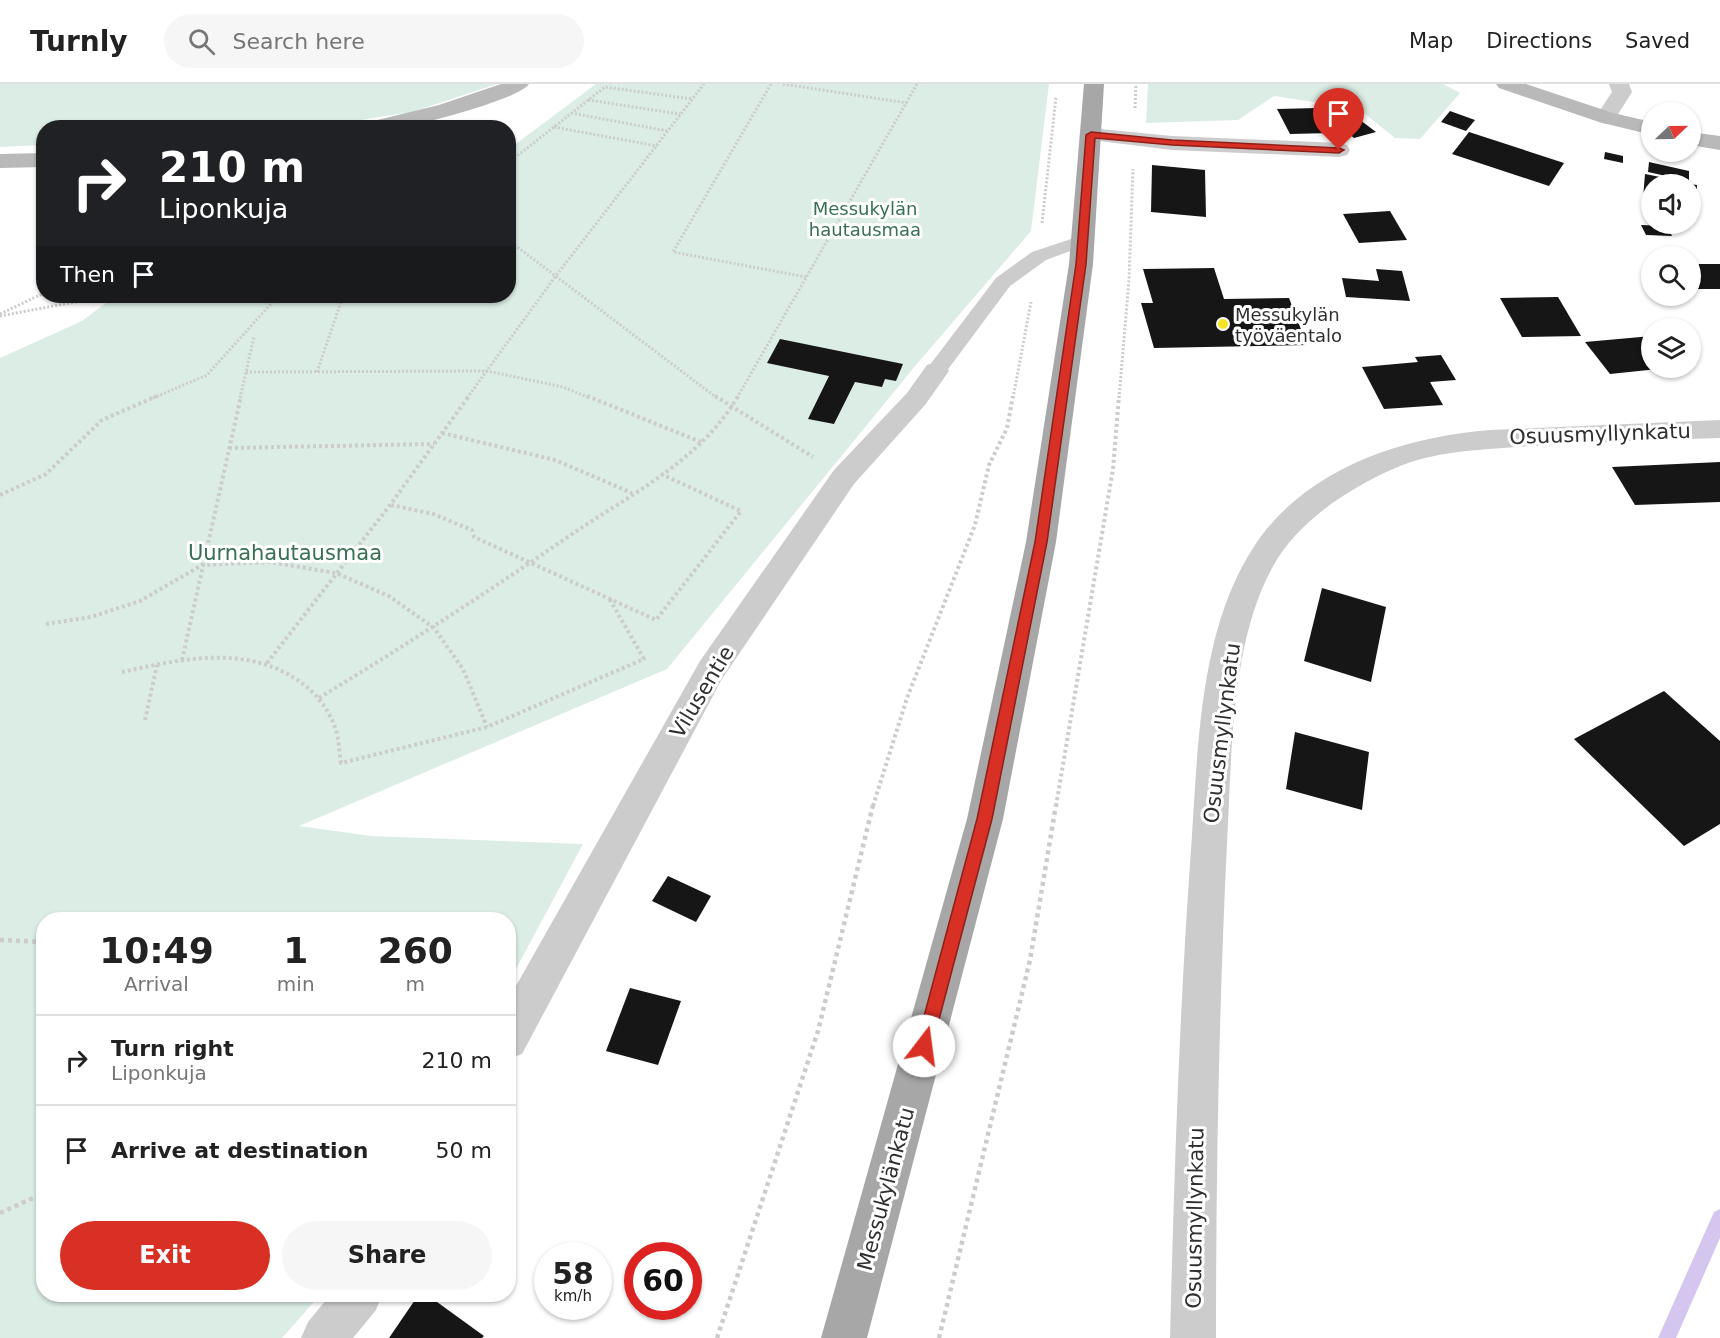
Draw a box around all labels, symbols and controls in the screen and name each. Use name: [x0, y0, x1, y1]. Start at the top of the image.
search box: [164, 14, 584, 68]
text: Turnly: [30, 25, 128, 58]
icon: search: [185, 25, 218, 58]
text: Search here: [233, 29, 365, 54]
text: Map: [1409, 29, 1453, 53]
text: Directions: [1486, 29, 1592, 53]
text: Saved: [1625, 29, 1690, 53]
pin: [1313, 88, 1364, 150]
icon: arrive: [1322, 97, 1355, 130]
north arrow: [1641, 102, 1701, 162]
map controls: [1641, 102, 1701, 378]
text: 210 m: [159, 143, 305, 192]
icon: right: [60, 144, 138, 222]
button: sound: [1641, 174, 1701, 234]
text: Liponkuja: [159, 193, 288, 224]
park label: Messukylän hautausmaa: [809, 198, 921, 240]
button: search: [1641, 246, 1701, 306]
icon: arrive: [127, 258, 160, 291]
text: Then: [60, 262, 115, 287]
place label: Messukylän työväentalo: [1235, 304, 1342, 346]
marker: Messukylän työväentalo: [1216, 317, 1230, 331]
button: layers: [1641, 318, 1701, 378]
street label: Osuusmyllynkatu: [1509, 419, 1691, 449]
park label: Uurnahautausmaa: [188, 541, 382, 565]
street label: Osuusmyllynkatu: [1199, 641, 1245, 825]
street label: Vilusentie: [665, 642, 739, 742]
text: 10:49: [99, 930, 214, 971]
text: 1: [283, 930, 308, 971]
text: 260: [378, 930, 453, 971]
text: Arrival: [124, 972, 189, 996]
text: min: [277, 972, 315, 996]
text: m: [406, 972, 425, 996]
position arrow: [892, 1014, 956, 1078]
text: Turn right: [111, 1036, 234, 1061]
icon: right: [60, 1044, 93, 1077]
text: 210 m: [422, 1048, 492, 1073]
text: Liponkuja: [111, 1061, 207, 1085]
street label: Messukylänkatu: [853, 1105, 919, 1273]
street label: Osuusmyllynkatu: [1181, 1127, 1209, 1309]
icon: arrive: [60, 1134, 93, 1167]
text: Arrive at destination: [111, 1138, 368, 1163]
text: 50 m: [436, 1138, 492, 1163]
button: Exit: [60, 1221, 270, 1290]
button: Share: [282, 1221, 492, 1290]
speed limit sign: 60: [624, 1242, 702, 1320]
text: 58: [552, 1256, 594, 1291]
text: km/h: [554, 1287, 592, 1305]

